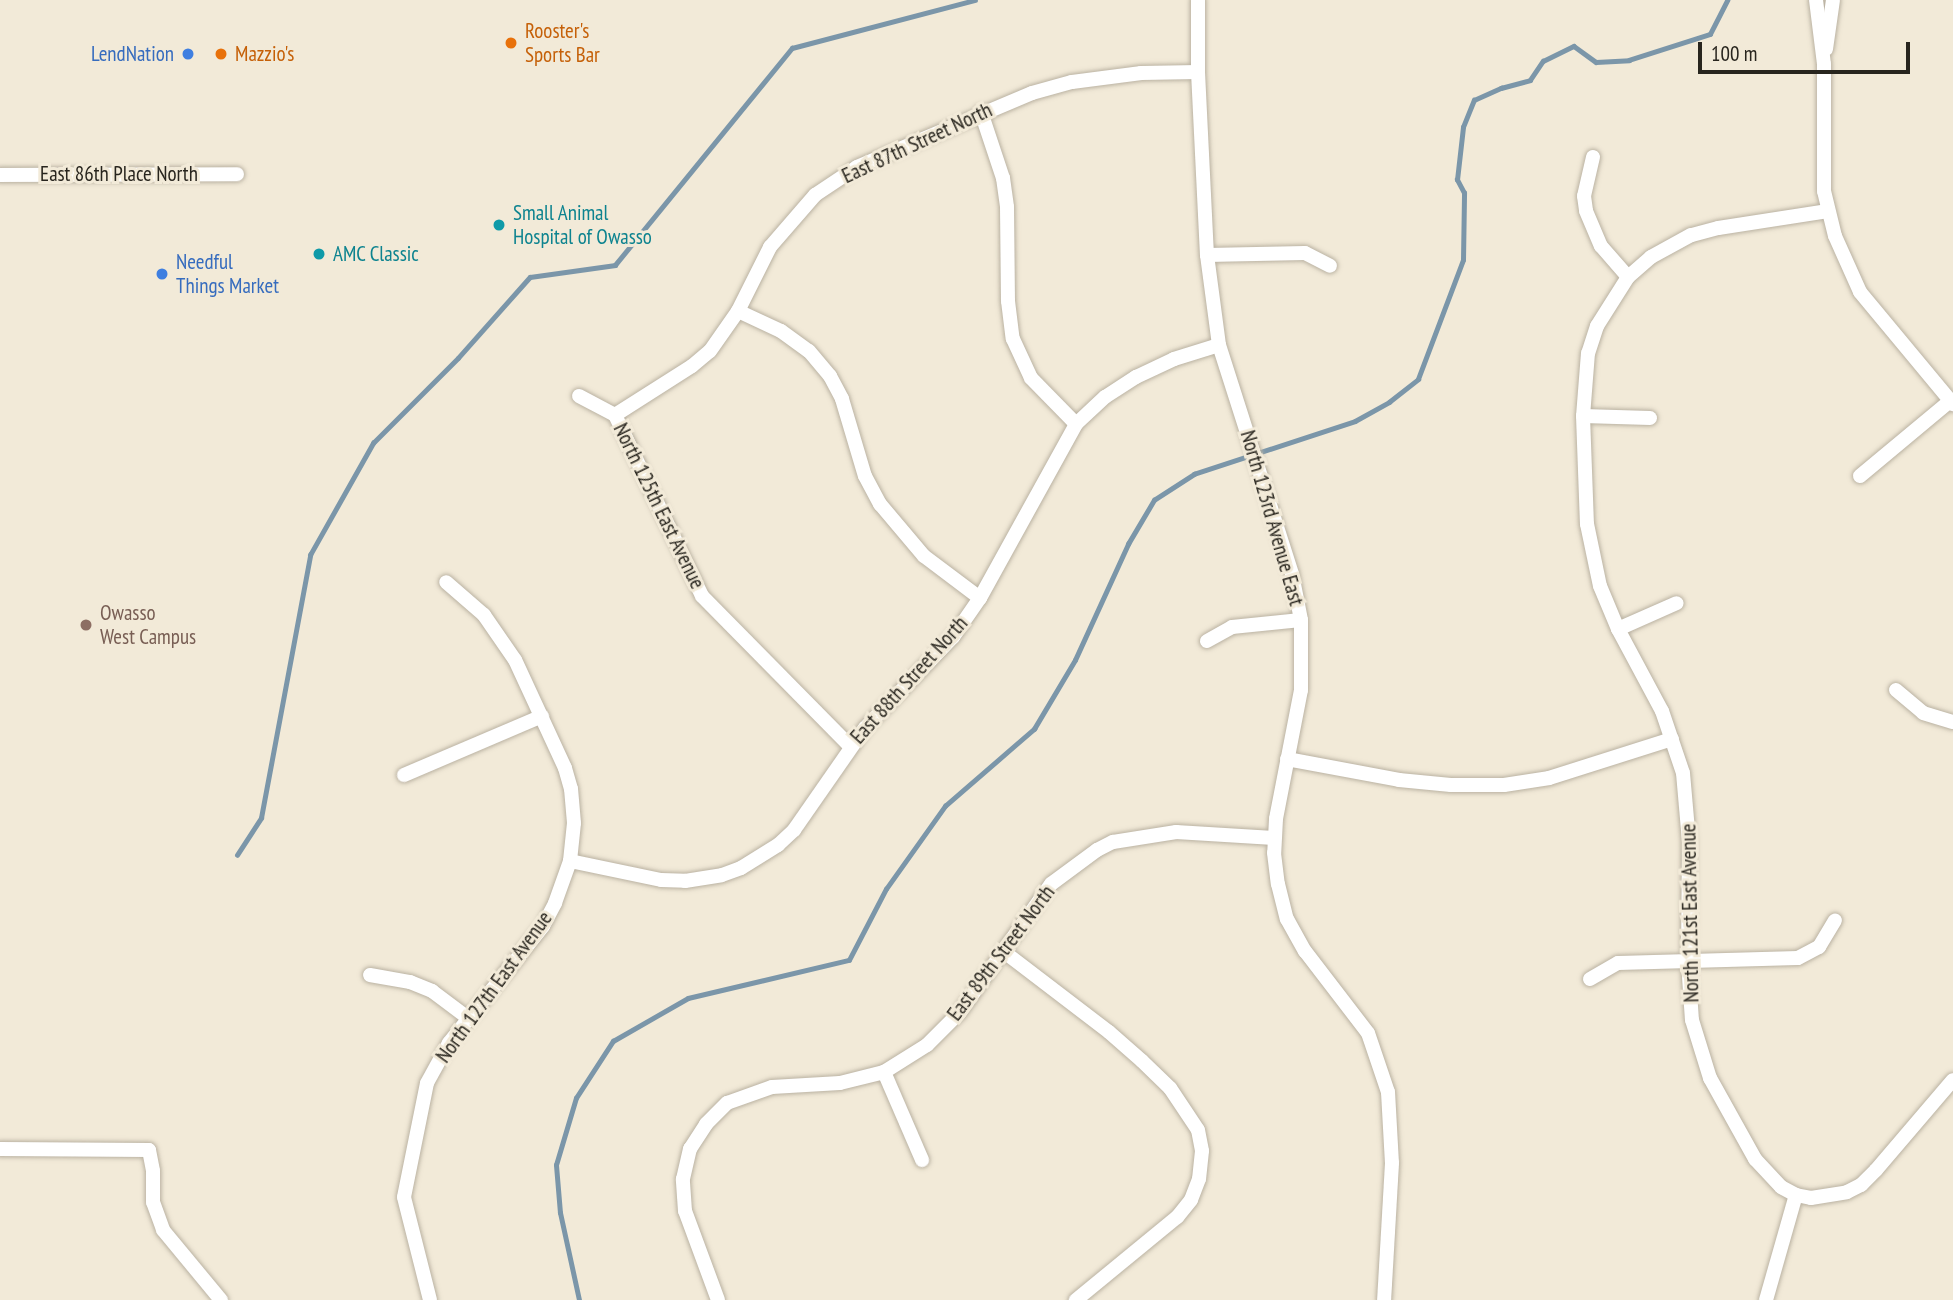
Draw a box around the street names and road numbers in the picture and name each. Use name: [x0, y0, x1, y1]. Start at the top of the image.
street label: East 87th Street North: [838, 97, 996, 189]
street label: East 86th Place North: [40, 161, 198, 187]
street label: North 125th East Avenue: [608, 419, 710, 593]
street label: North 123rd Avenue East: [1235, 427, 1309, 609]
street label: East 88th Street North: [845, 611, 973, 749]
street label: North 121st East Avenue: [1676, 823, 1704, 1003]
street label: East 89th Street North: [942, 880, 1060, 1026]
street label: North 127th East Avenue: [430, 906, 558, 1068]

